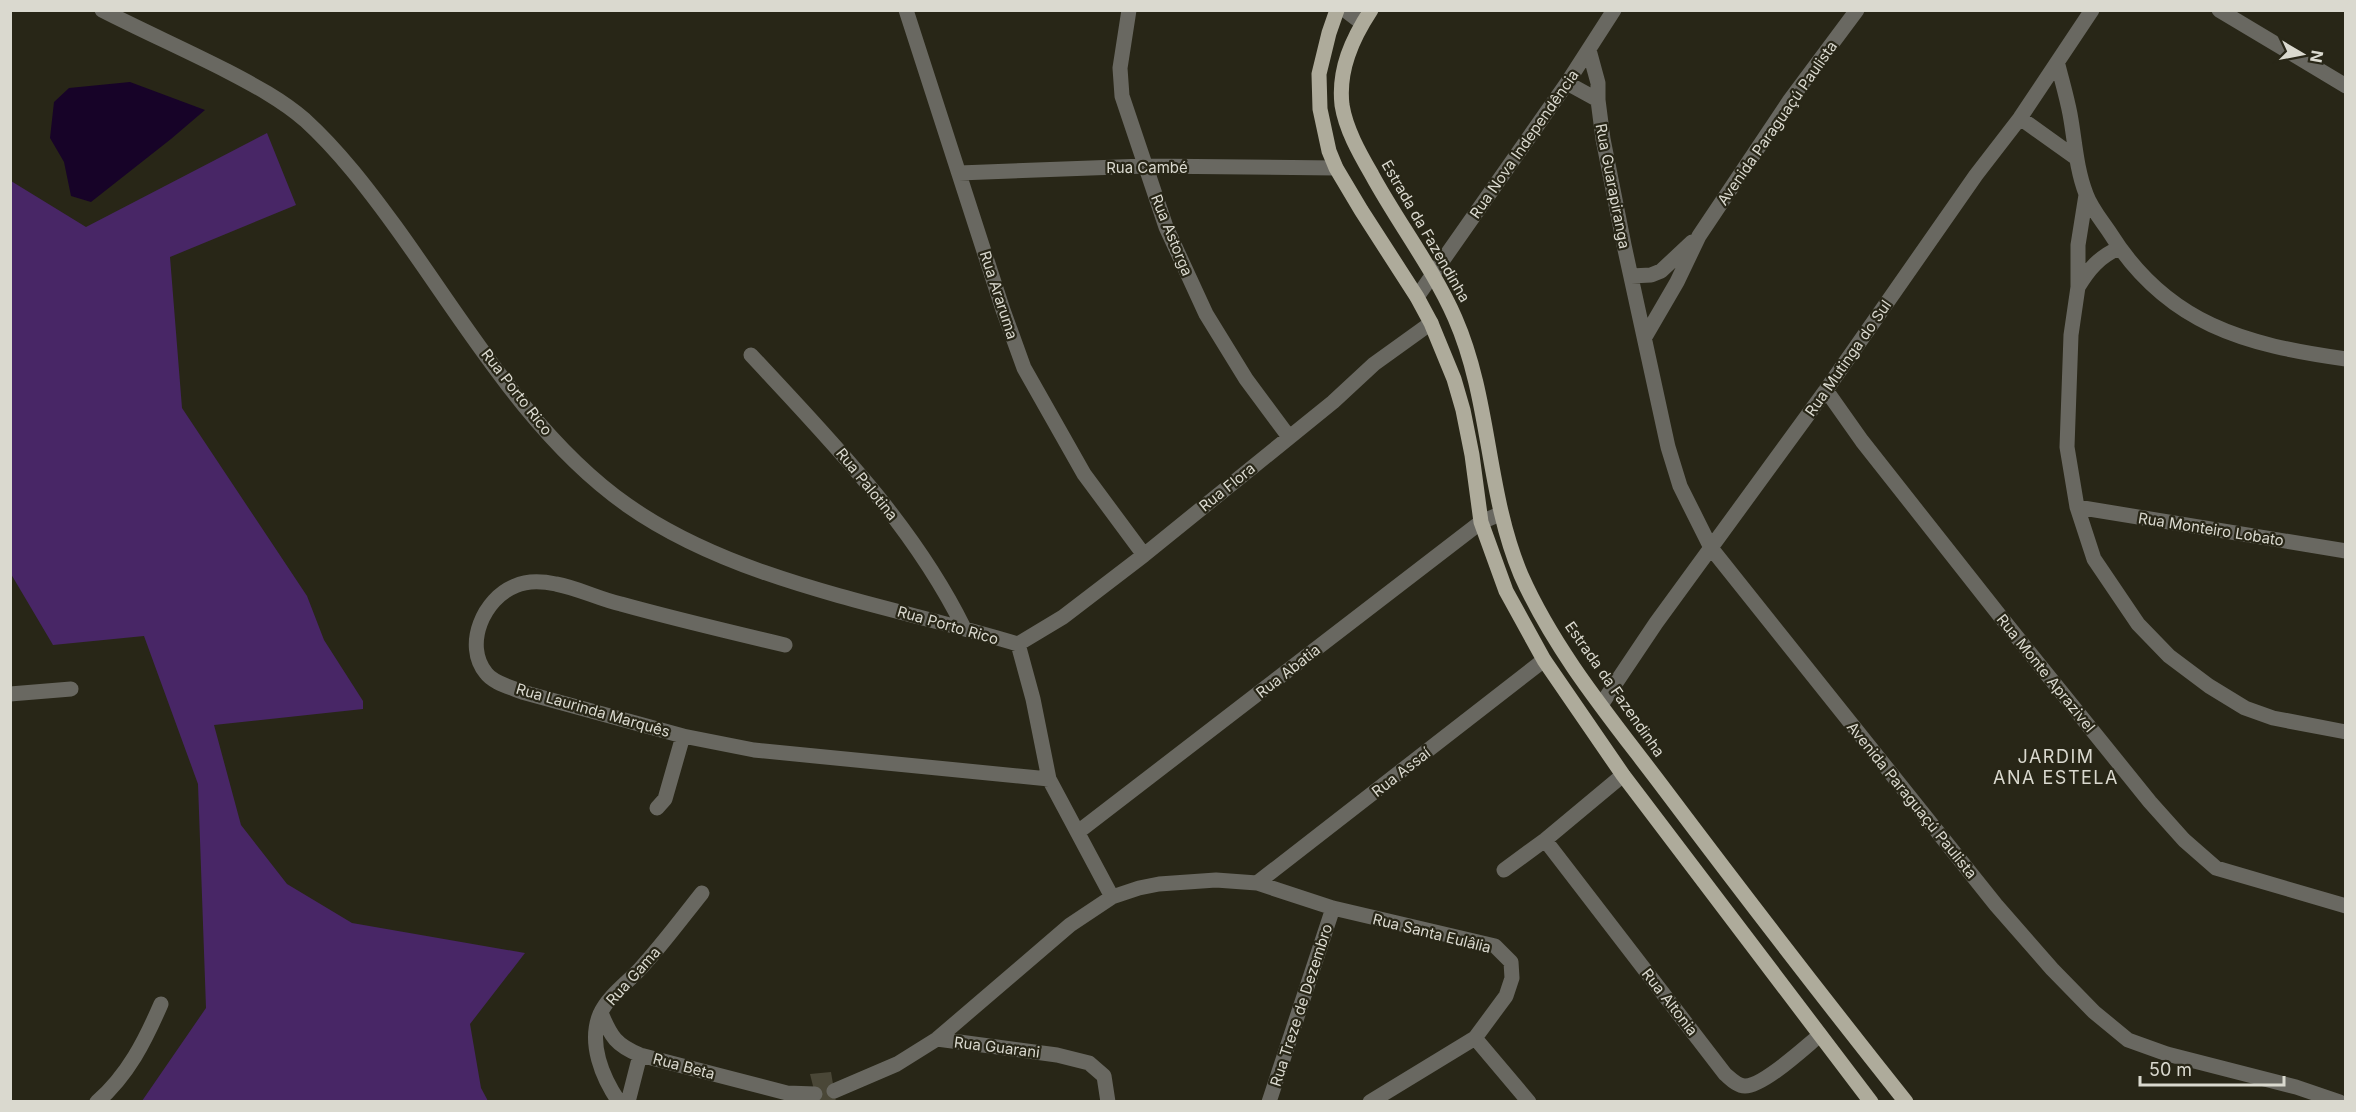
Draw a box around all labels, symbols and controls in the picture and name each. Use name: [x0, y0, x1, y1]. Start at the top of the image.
north arrow: [2272, 24, 2332, 84]
street label: Avenida Paraguaçú Paulista: [1713, 37, 1841, 209]
text: N: [2306, 49, 2328, 64]
street label: Rua Nova Independência: [1465, 66, 1583, 222]
street label: Rua Guarapiranga: [1592, 122, 1634, 250]
street label: Estrada da Fazendinha: [1377, 156, 1475, 306]
street label: Rua Cambé: [1106, 158, 1188, 177]
street label: Rua Astorga: [1147, 191, 1197, 279]
street label: Rua Araruma: [976, 248, 1022, 342]
street label: Rua Mutinga do Sul: [1801, 296, 1895, 420]
street label: Rua Porto Rico: [477, 345, 557, 439]
street label: Rua Palotina: [832, 444, 902, 524]
street label: Rua Flora: [1195, 459, 1259, 515]
street label: Rua Monteiro Lobato: [2137, 508, 2285, 550]
street label: Rua Porto Rico: [895, 601, 1001, 649]
street label: Rua Monte Aprazivel: [1993, 610, 2099, 736]
street label: Estrada da Fazendinha: [1561, 618, 1669, 760]
street label: Rua Abatia: [1252, 640, 1324, 702]
street label: Rua Laurinda Marquês: [514, 679, 672, 741]
street label: Avenida Paraguaçú Paulista: [1843, 718, 1981, 882]
street label: Rua Assaí: [1368, 743, 1434, 801]
district label: JARDIM ANA ESTELA: [1993, 746, 2119, 788]
street label: Rua Santa Eulâlia: [1371, 909, 1493, 957]
street label: Rua Treze de Dezembro: [1266, 921, 1336, 1089]
street label: Rua Gama: [602, 943, 664, 1009]
street label: Rua Altonia: [1638, 965, 1702, 1039]
street label: Rua Guarani: [953, 1032, 1041, 1062]
street label: Rua Beta: [651, 1049, 717, 1083]
scale bar: [2140, 1049, 2284, 1087]
text: 50 m: [2149, 1059, 2192, 1080]

